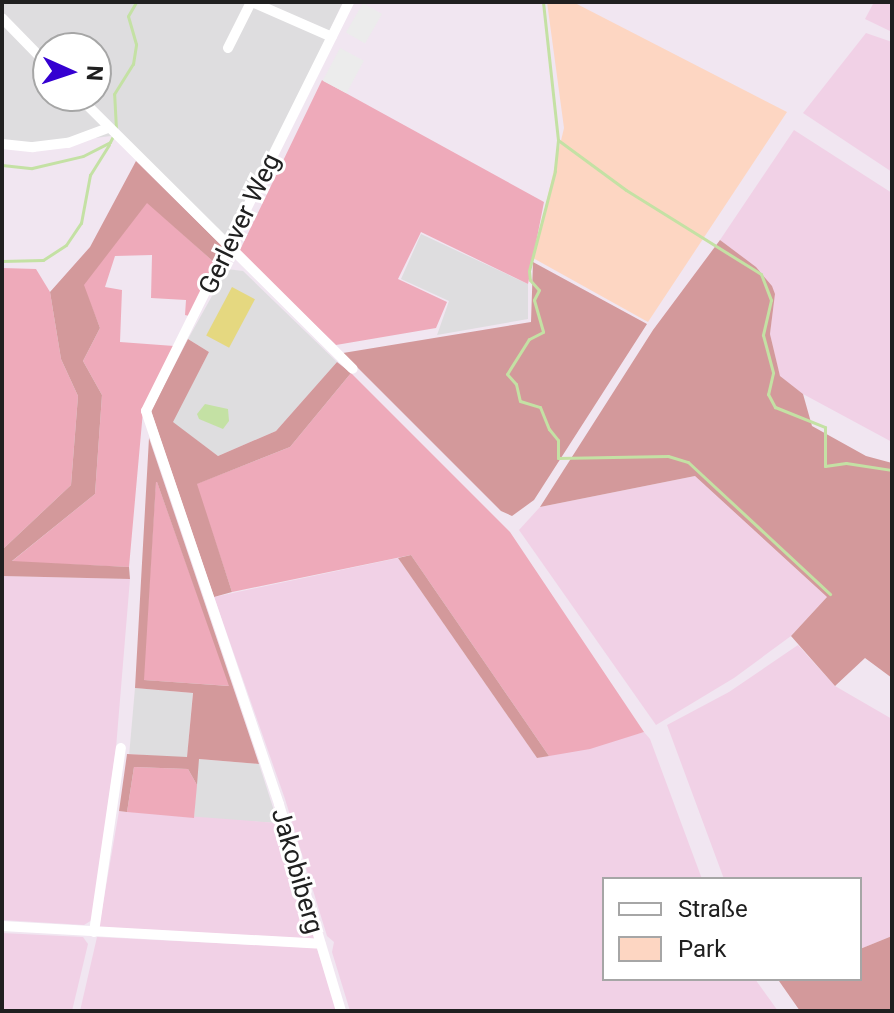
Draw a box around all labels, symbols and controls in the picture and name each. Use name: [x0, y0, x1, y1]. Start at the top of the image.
north arrow: [32, 32, 112, 112]
text: N: [82, 65, 107, 82]
street label: Gerlever Weg: [192, 148, 288, 300]
street label: Jakobiberg: [264, 805, 330, 937]
legend: [602, 877, 862, 981]
text: Straße: [678, 895, 748, 923]
text: Park: [678, 935, 726, 963]

